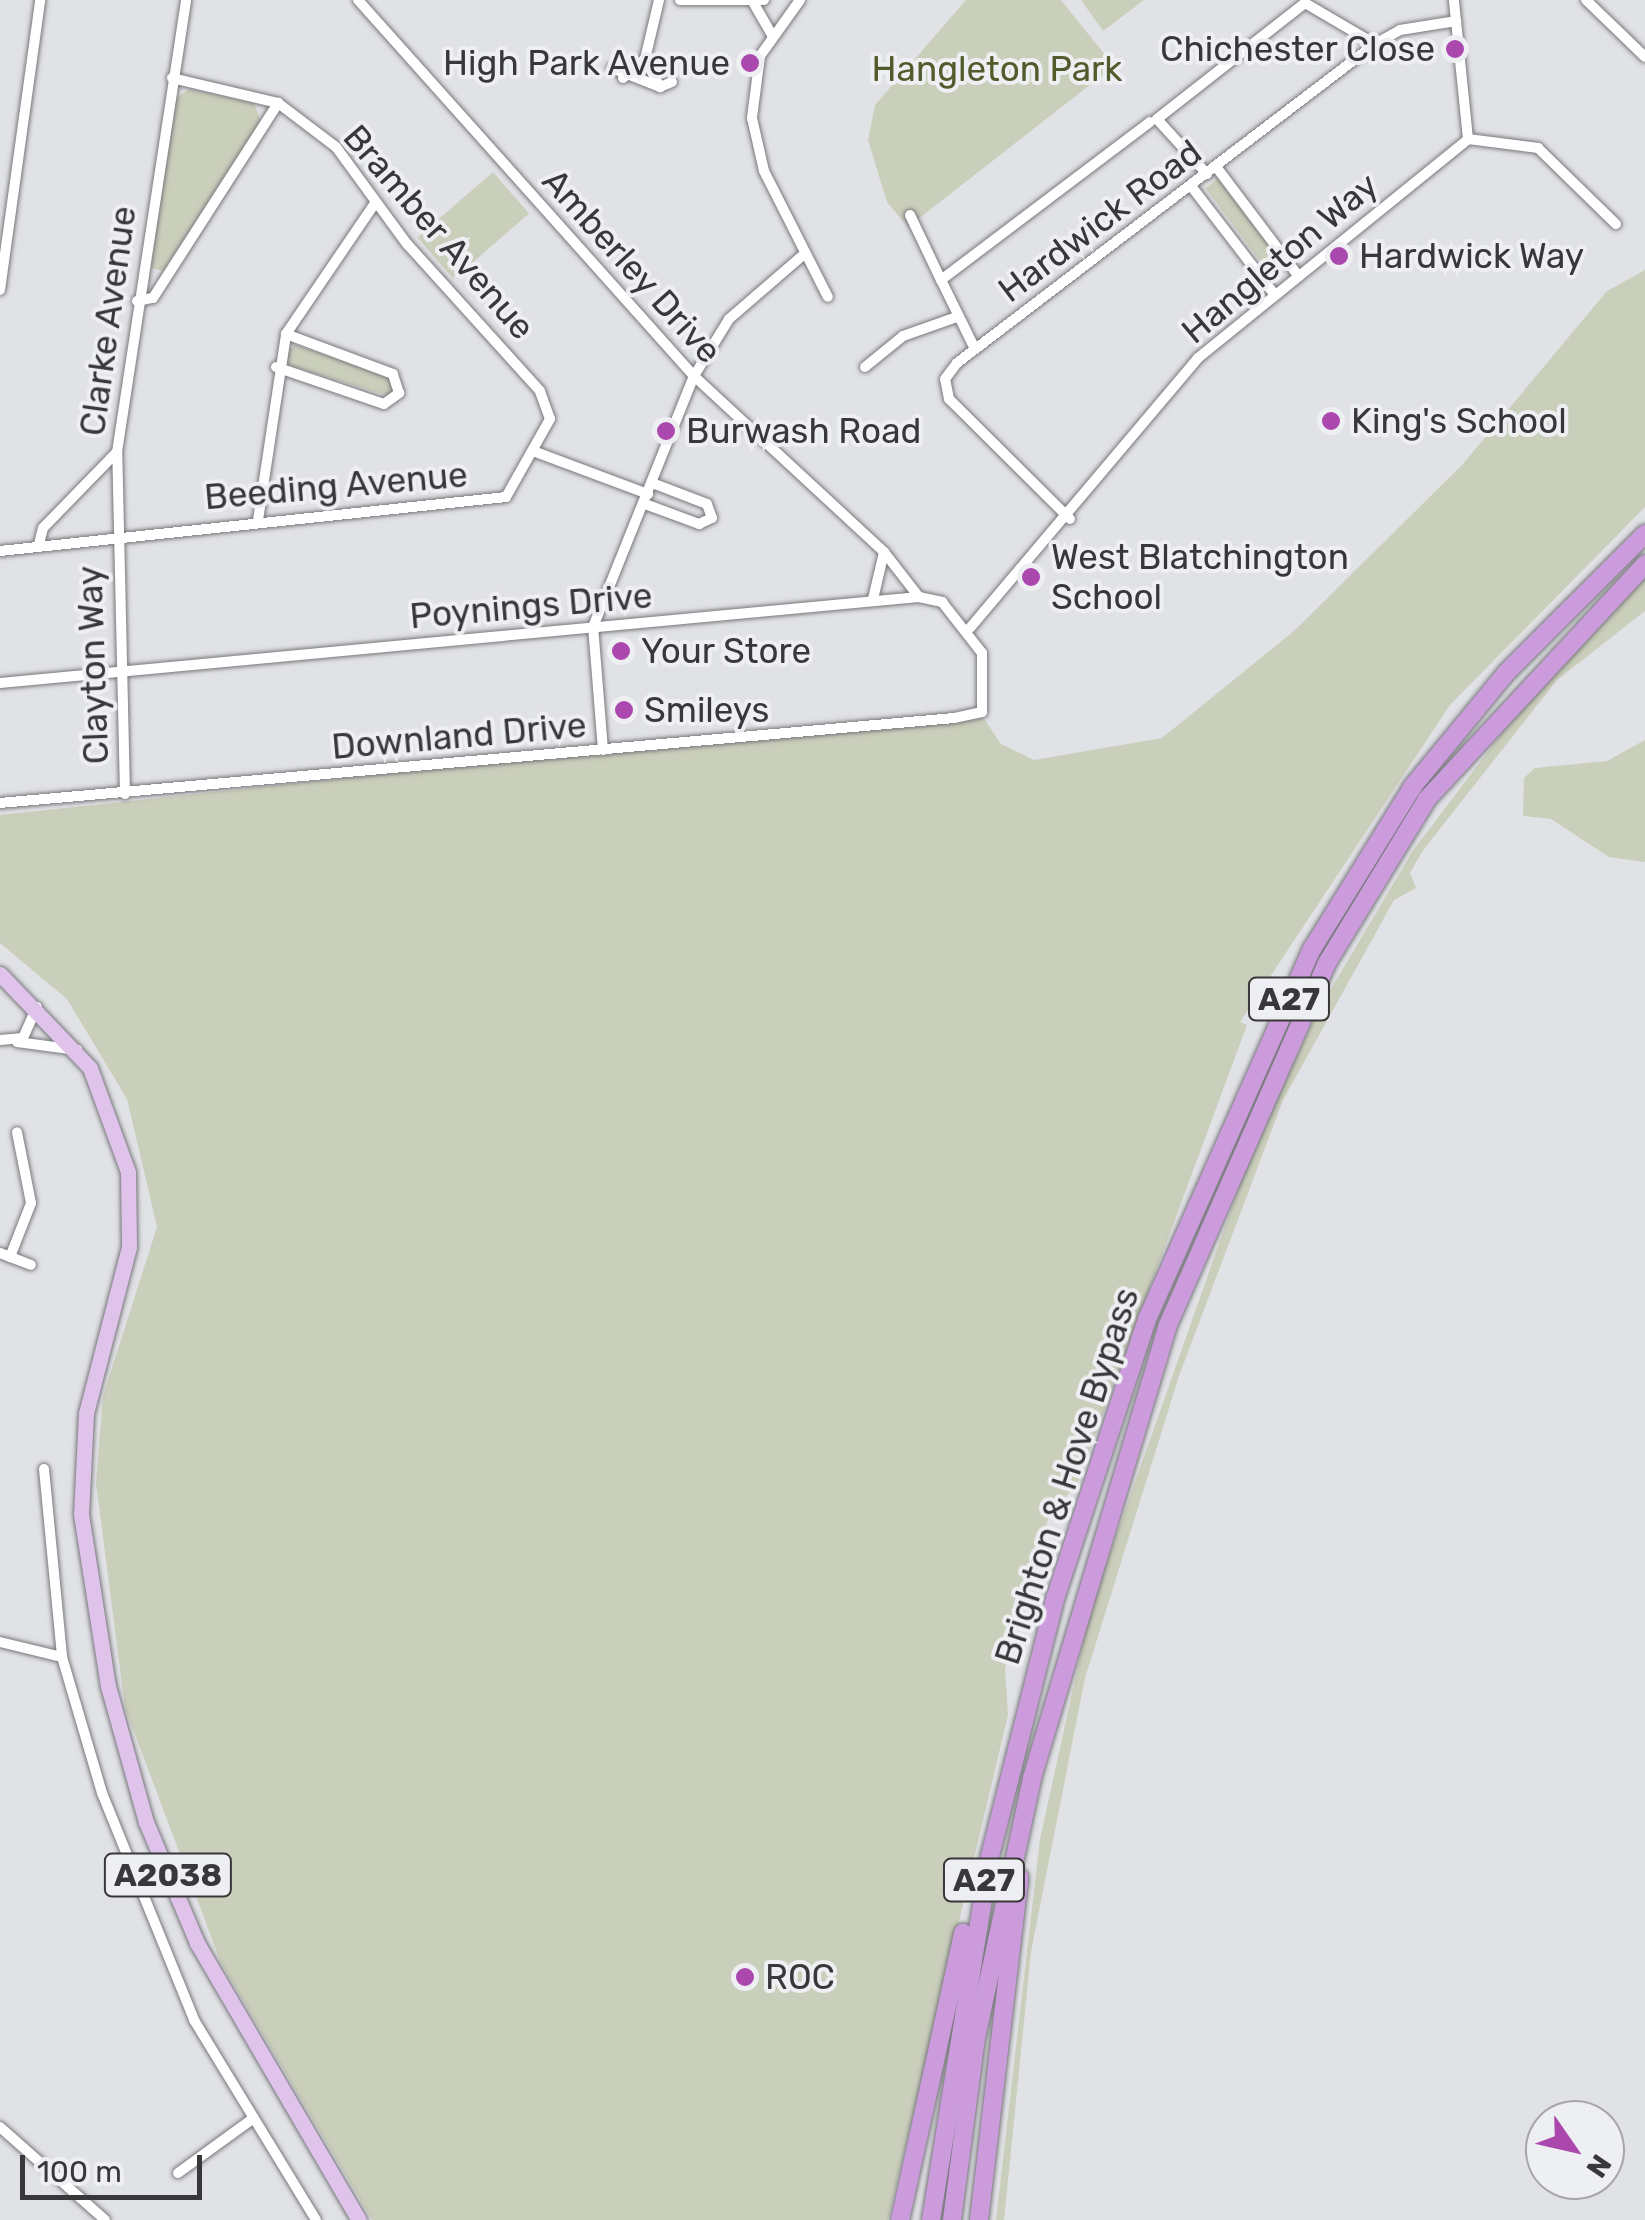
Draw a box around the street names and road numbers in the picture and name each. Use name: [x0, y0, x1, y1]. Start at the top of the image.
street label: Bramber Avenue: [334, 116, 544, 348]
street label: Hardwick Road: [990, 131, 1210, 311]
street label: Amberley Drive: [533, 160, 731, 372]
street label: Hangleton Way: [1173, 164, 1387, 352]
street label: Clarke Avenue: [71, 203, 145, 439]
street label: Beeding Avenue: [202, 454, 470, 518]
street label: Clayton Way: [69, 565, 117, 765]
street label: Poynings Drive: [408, 574, 654, 638]
street label: Downland Drive: [330, 704, 588, 768]
road number: A27: [1246, 972, 1332, 1026]
street label: Brighton & Hove Bypass: [986, 1282, 1148, 1670]
road number: A2038: [103, 1848, 233, 1902]
road number: A27: [942, 1853, 1026, 1907]

